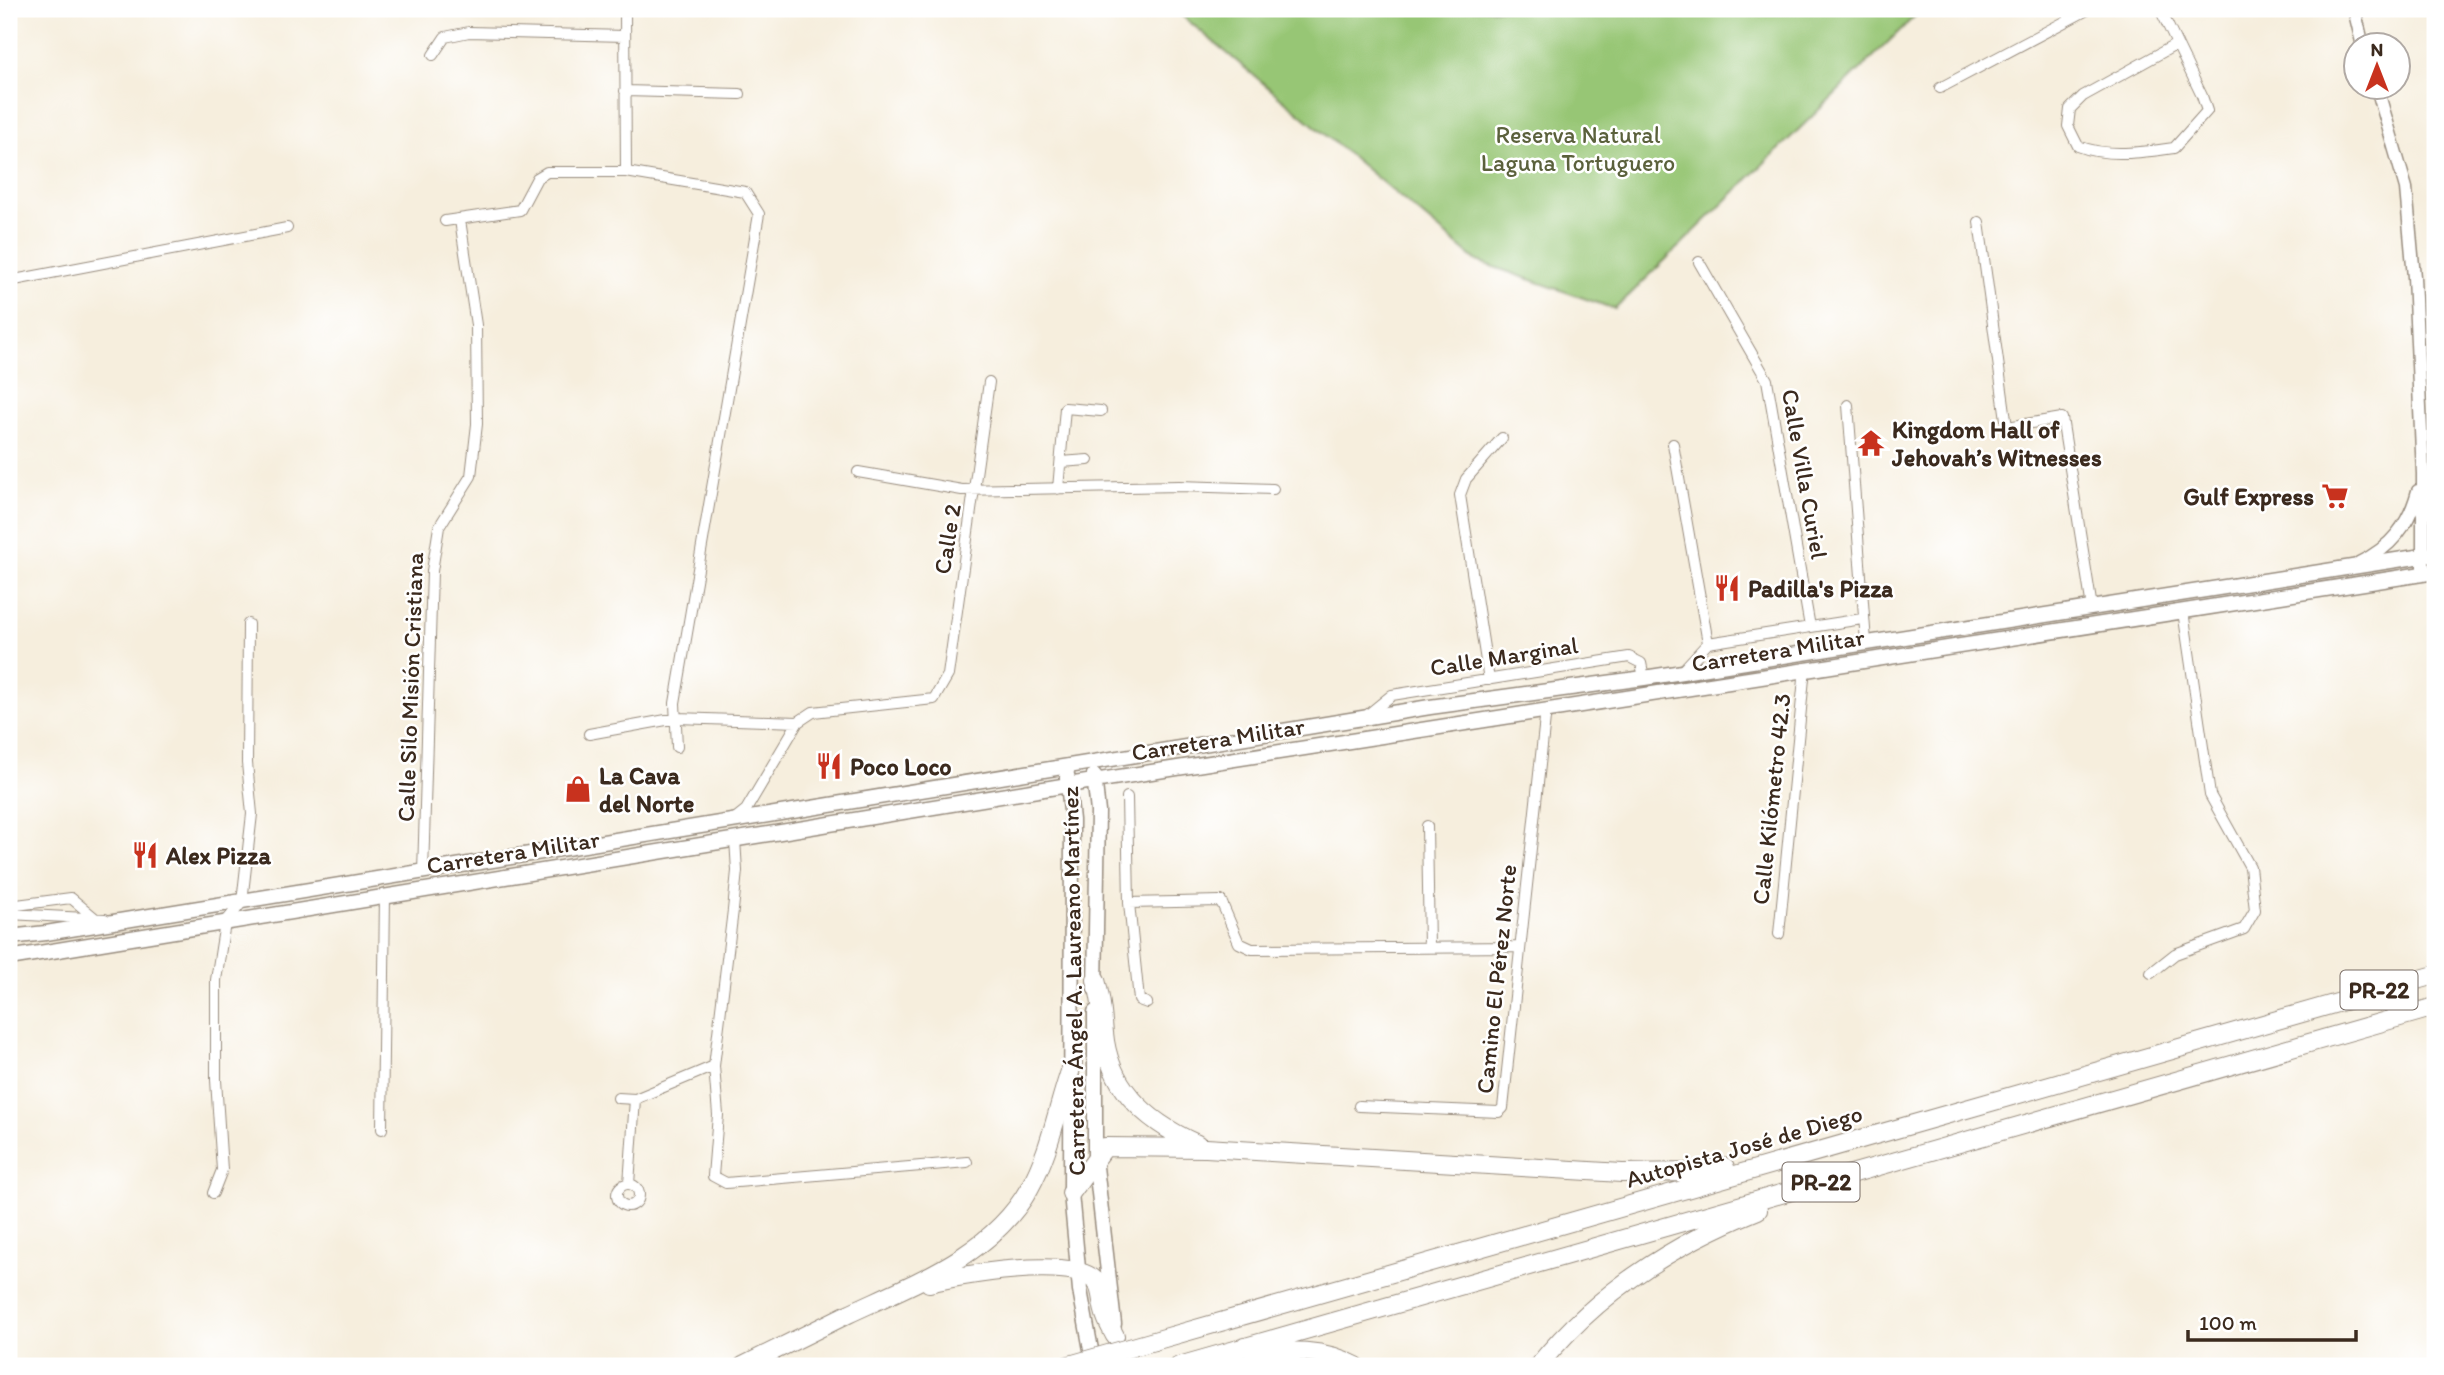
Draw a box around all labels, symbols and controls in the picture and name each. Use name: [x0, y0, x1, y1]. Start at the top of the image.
north arrow: [2342, 32, 2412, 102]
text: N: [2371, 38, 2383, 61]
park label: Reserva Natural Laguna Tortuguero: [1481, 120, 1675, 177]
street label: Calle Villa Curiel: [1776, 387, 1834, 561]
place label: Kingdom Hall of Jehovah’s Witnesses: [1891, 415, 2102, 472]
temple icon: Kingdom Hall of Jehovah’s Witnesses: [1856, 428, 1886, 458]
supermarket icon: Gulf Express: [2320, 481, 2350, 511]
place label: Gulf Express: [2183, 482, 2314, 512]
street label: Calle 2: [927, 501, 967, 576]
street label: Calle Silo Misión Cristiana: [391, 551, 429, 822]
restaurant icon: Padilla's Pizza: [1712, 573, 1742, 603]
place label: Padilla's Pizza: [1748, 574, 1893, 603]
street label: Carretera Militar: [1689, 622, 1867, 678]
street label: Calle Marginal: [1428, 630, 1580, 682]
street label: Calle Kilómetro 42.3: [1745, 692, 1797, 906]
street label: Carretera Militar: [1129, 711, 1307, 767]
restaurant icon: Poco Loco: [814, 751, 844, 781]
place label: Poco Loco: [850, 752, 952, 781]
place label: La Cava del Norte: [599, 761, 694, 818]
shop icon: La Cava del Norte: [563, 774, 593, 804]
street label: Carretera Ángel A. Laureano Martínez: [1055, 786, 1091, 1176]
street label: Carretera Militar: [424, 824, 602, 880]
restaurant icon: Alex Pizza: [130, 840, 160, 870]
place label: Alex Pizza: [165, 841, 271, 870]
street label: Camino El Pérez Norte: [1470, 863, 1522, 1095]
road number: PR-22: [2340, 970, 2418, 1009]
street label: Autopista José de Diego: [1622, 1098, 1866, 1194]
road number: PR-22: [1783, 1162, 1860, 1202]
scale bar: [2188, 1298, 2356, 1342]
text: 100 m: [2199, 1310, 2257, 1335]

